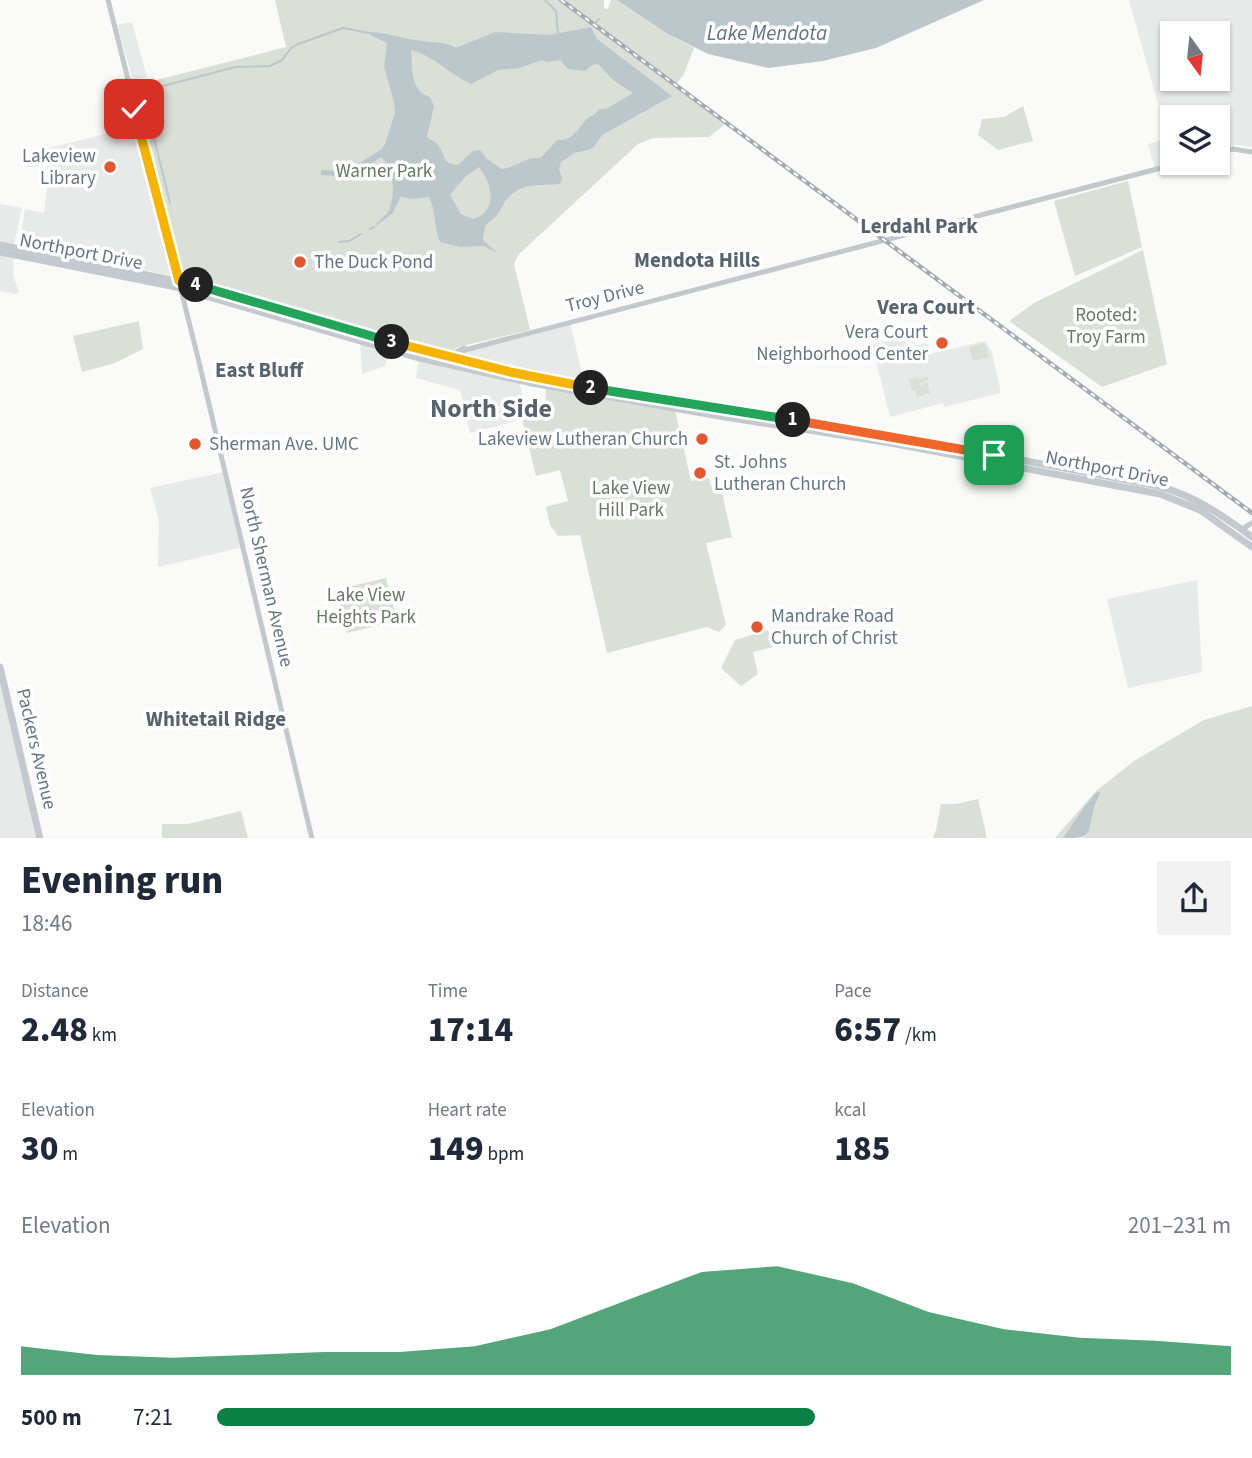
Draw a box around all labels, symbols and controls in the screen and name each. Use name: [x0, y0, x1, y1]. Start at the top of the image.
water label: Lake Mendota: [707, 18, 827, 48]
north arrow: [1160, 21, 1230, 91]
map controls: [1160, 21, 1230, 175]
pin: [104, 79, 164, 139]
icon: check: [115, 90, 153, 128]
button: layers: [1160, 105, 1230, 175]
place label: Lakeview Library: [22, 143, 96, 192]
park label: Warner Park: [336, 158, 433, 185]
marker: Lakeview Library: [102, 159, 118, 175]
district label: Lerdahl Park: [860, 211, 978, 241]
street label: Northport Drive: [17, 227, 145, 277]
district label: Mendota Hills: [634, 245, 760, 275]
place label: The Duck Pond: [314, 249, 433, 276]
marker: The Duck Pond: [292, 254, 308, 270]
pin: 4: [178, 268, 214, 302]
text: 4: [190, 271, 201, 298]
street label: Troy Drive: [563, 274, 647, 320]
district label: Vera Court: [876, 292, 975, 322]
park label: Rooted: Troy Farm: [1066, 302, 1146, 351]
place label: Vera Court Neighborhood Center: [756, 319, 929, 368]
pin: 3: [374, 324, 410, 360]
text: 3: [386, 328, 397, 355]
marker: Vera Court Neighborhood Center: [934, 335, 950, 351]
district label: East Bluff: [215, 355, 304, 385]
pin: 2: [574, 370, 608, 406]
text: 2: [585, 374, 596, 401]
district label: North Side: [430, 390, 552, 427]
pin: 1: [776, 402, 810, 438]
text: 1: [787, 406, 798, 433]
pin: [964, 425, 1024, 485]
place label: Lakeview Lutheran Church: [478, 426, 688, 453]
place label: Sherman Ave. UMC: [209, 431, 359, 458]
marker: Lakeview Lutheran Church: [694, 431, 710, 447]
marker: Sherman Ave. UMC: [187, 436, 203, 452]
icon: arrive: [975, 436, 1013, 474]
street label: Northport Drive: [1043, 444, 1171, 494]
place label: St. Johns Lutheran Church: [714, 449, 846, 498]
marker: St. Johns Lutheran Church: [692, 465, 708, 481]
park label: Lake View Hill Park: [592, 475, 671, 524]
street label: North Sherman Avenue: [232, 484, 300, 670]
park label: Lake View Heights Park: [316, 582, 417, 631]
place label: Mandrake Road Church of Christ: [771, 603, 898, 652]
marker: Mandrake Road Church of Christ: [749, 619, 765, 635]
street label: Packers Avenue: [9, 686, 63, 812]
district label: Whitetail Ridge: [146, 704, 286, 734]
text: Evening run: [21, 854, 223, 908]
button: share: [1157, 861, 1231, 935]
text: 18:46: [21, 907, 72, 940]
text: Distance: [21, 978, 89, 1005]
text: Time: [428, 978, 468, 1005]
text: Pace: [834, 978, 872, 1005]
text: 2.48: [21, 1005, 88, 1055]
text: 17:14: [428, 1005, 513, 1055]
text: 6:57: [834, 1005, 901, 1055]
text: km: [88, 1022, 117, 1049]
text: /km: [901, 1022, 937, 1049]
text: Elevation: [21, 1097, 95, 1124]
text: Heart rate: [428, 1097, 507, 1124]
text: kcal: [834, 1097, 866, 1124]
text: 30: [21, 1124, 58, 1174]
text: 149: [428, 1124, 484, 1174]
text: 185: [834, 1124, 890, 1174]
text: m: [58, 1141, 78, 1168]
text: bpm: [484, 1141, 524, 1168]
text: Elevation: [21, 1209, 111, 1242]
text: 201–231 m: [1128, 1209, 1231, 1242]
text: 500 m: [21, 1401, 82, 1434]
text: 7:21: [133, 1401, 173, 1434]

